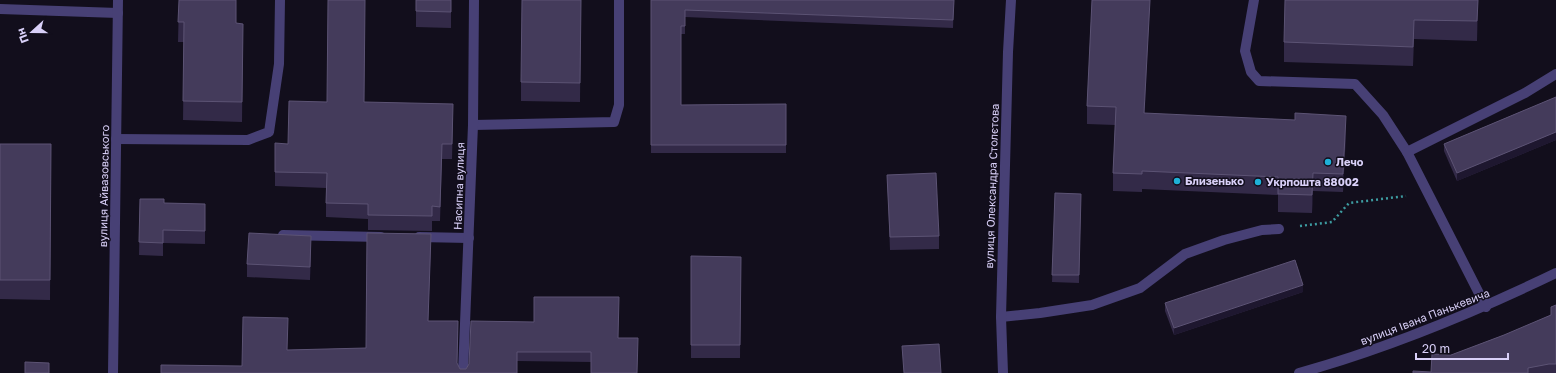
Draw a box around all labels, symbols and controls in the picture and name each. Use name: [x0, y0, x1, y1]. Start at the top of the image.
north arrow: [12, 12, 52, 52]
text: Пн: [13, 26, 31, 45]
street label: вулиця Олександра Столєтова: [982, 103, 1001, 269]
street label: вулиця Айвазовського: [96, 124, 111, 247]
street label: Насипна вулиця: [450, 142, 467, 230]
place label: Лечо: [1336, 155, 1364, 168]
marker: Лечо: [1323, 157, 1333, 167]
place label: Близенько: [1185, 174, 1244, 187]
place label: Укрпошта 88002: [1266, 175, 1359, 188]
marker: Близенько: [1172, 176, 1182, 186]
marker: Укрпошта 88002: [1253, 177, 1263, 187]
street label: вулиця Івана Панькевича: [1358, 286, 1491, 347]
scale bar: [1416, 335, 1508, 361]
text: 20 m: [1422, 341, 1450, 356]

